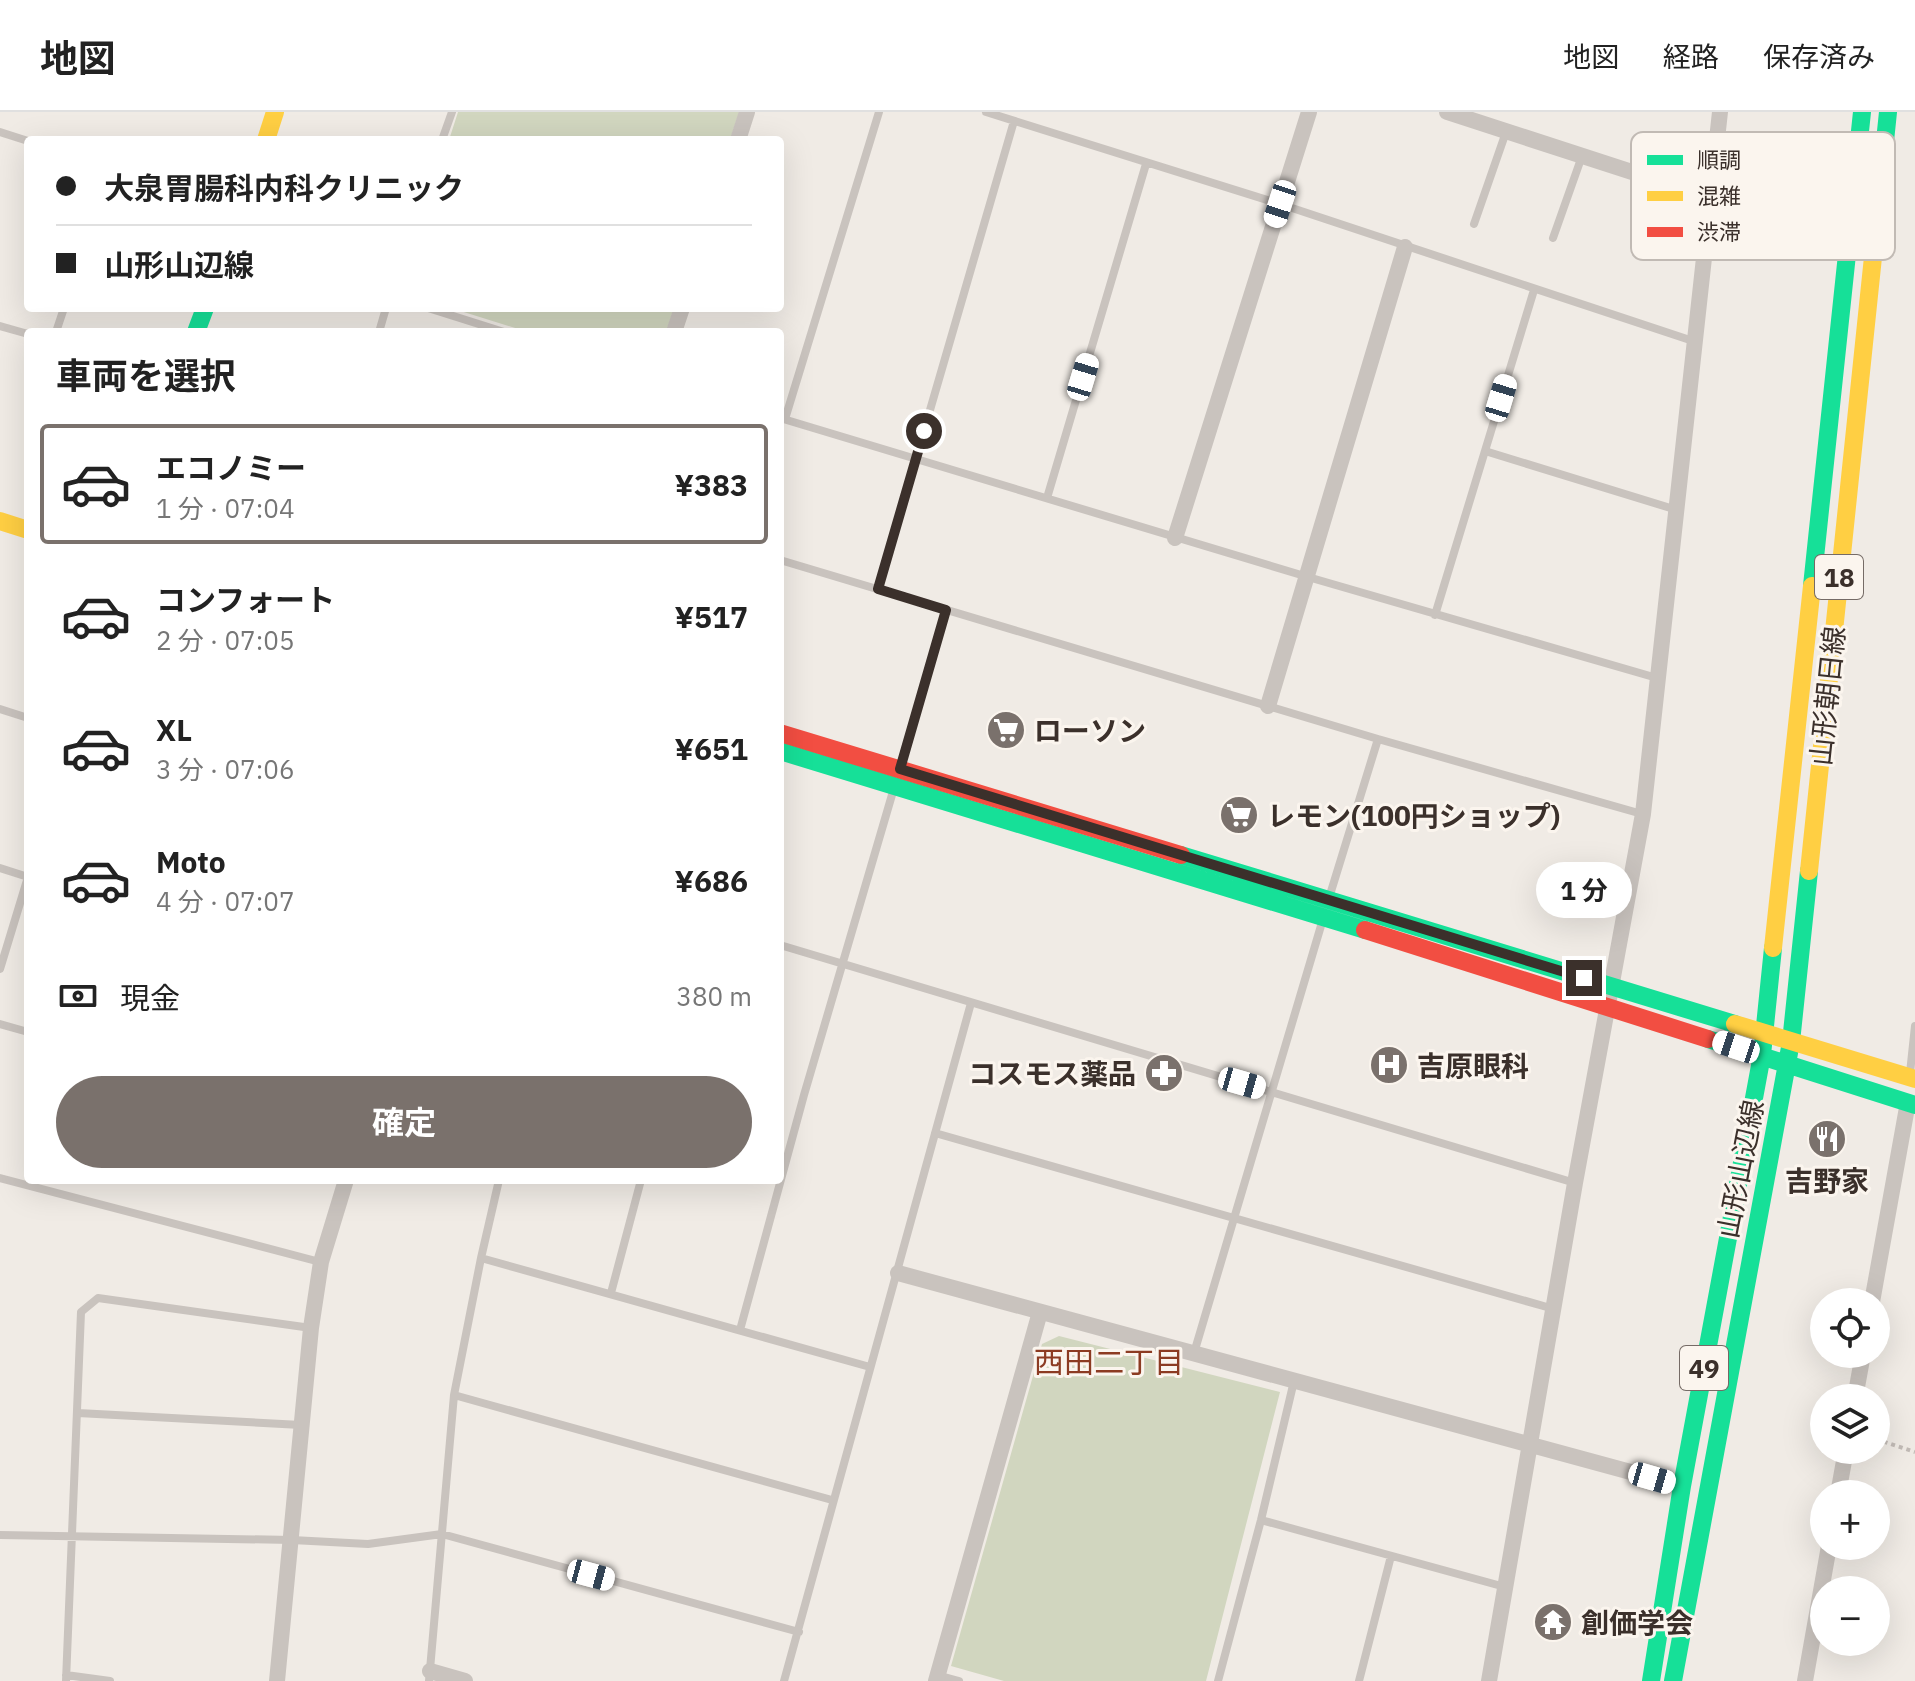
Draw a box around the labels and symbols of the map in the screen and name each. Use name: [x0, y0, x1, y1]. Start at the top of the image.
legend: [1631, 132, 1895, 260]
text: 順調: [1697, 145, 1741, 174]
car: [1261, 177, 1299, 231]
text: 混雑: [1697, 181, 1741, 210]
text: 渋滞: [1697, 217, 1741, 246]
car: [1065, 351, 1101, 403]
car: [1483, 372, 1519, 424]
route start: [906, 413, 942, 449]
road number: 18: [1815, 555, 1863, 599]
street label: 山形朝日線: [1801, 624, 1853, 768]
supermarket icon: ローソン: [985, 709, 1027, 751]
place label: ローソン: [1034, 712, 1146, 749]
supermarket icon: レモン(100円ショップ): [1218, 794, 1260, 836]
place label: レモン(100円ショップ): [1267, 797, 1560, 834]
callout: 1 分: [1536, 862, 1632, 918]
route end: [1566, 960, 1602, 996]
car: [1709, 1028, 1763, 1066]
hospital icon: 吉原眼科: [1368, 1044, 1410, 1086]
place label: 吉原眼科: [1417, 1047, 1529, 1084]
pharmacy icon: コスモス薬品: [1143, 1052, 1185, 1094]
place label: コスモス薬品: [968, 1055, 1136, 1092]
car: [1216, 1065, 1268, 1101]
street label: 山形山辺線: [1708, 1097, 1772, 1241]
restaurant icon: 吉野家: [1806, 1118, 1848, 1160]
place label: 吉野家: [1785, 1162, 1869, 1199]
district label: 西田二丁目: [1034, 1342, 1184, 1381]
road number: 49: [1680, 1346, 1728, 1390]
car: [1626, 1460, 1678, 1496]
car: [565, 1557, 617, 1593]
temple icon: 創価学会: [1532, 1601, 1574, 1643]
place label: 創価学会: [1581, 1604, 1693, 1641]

